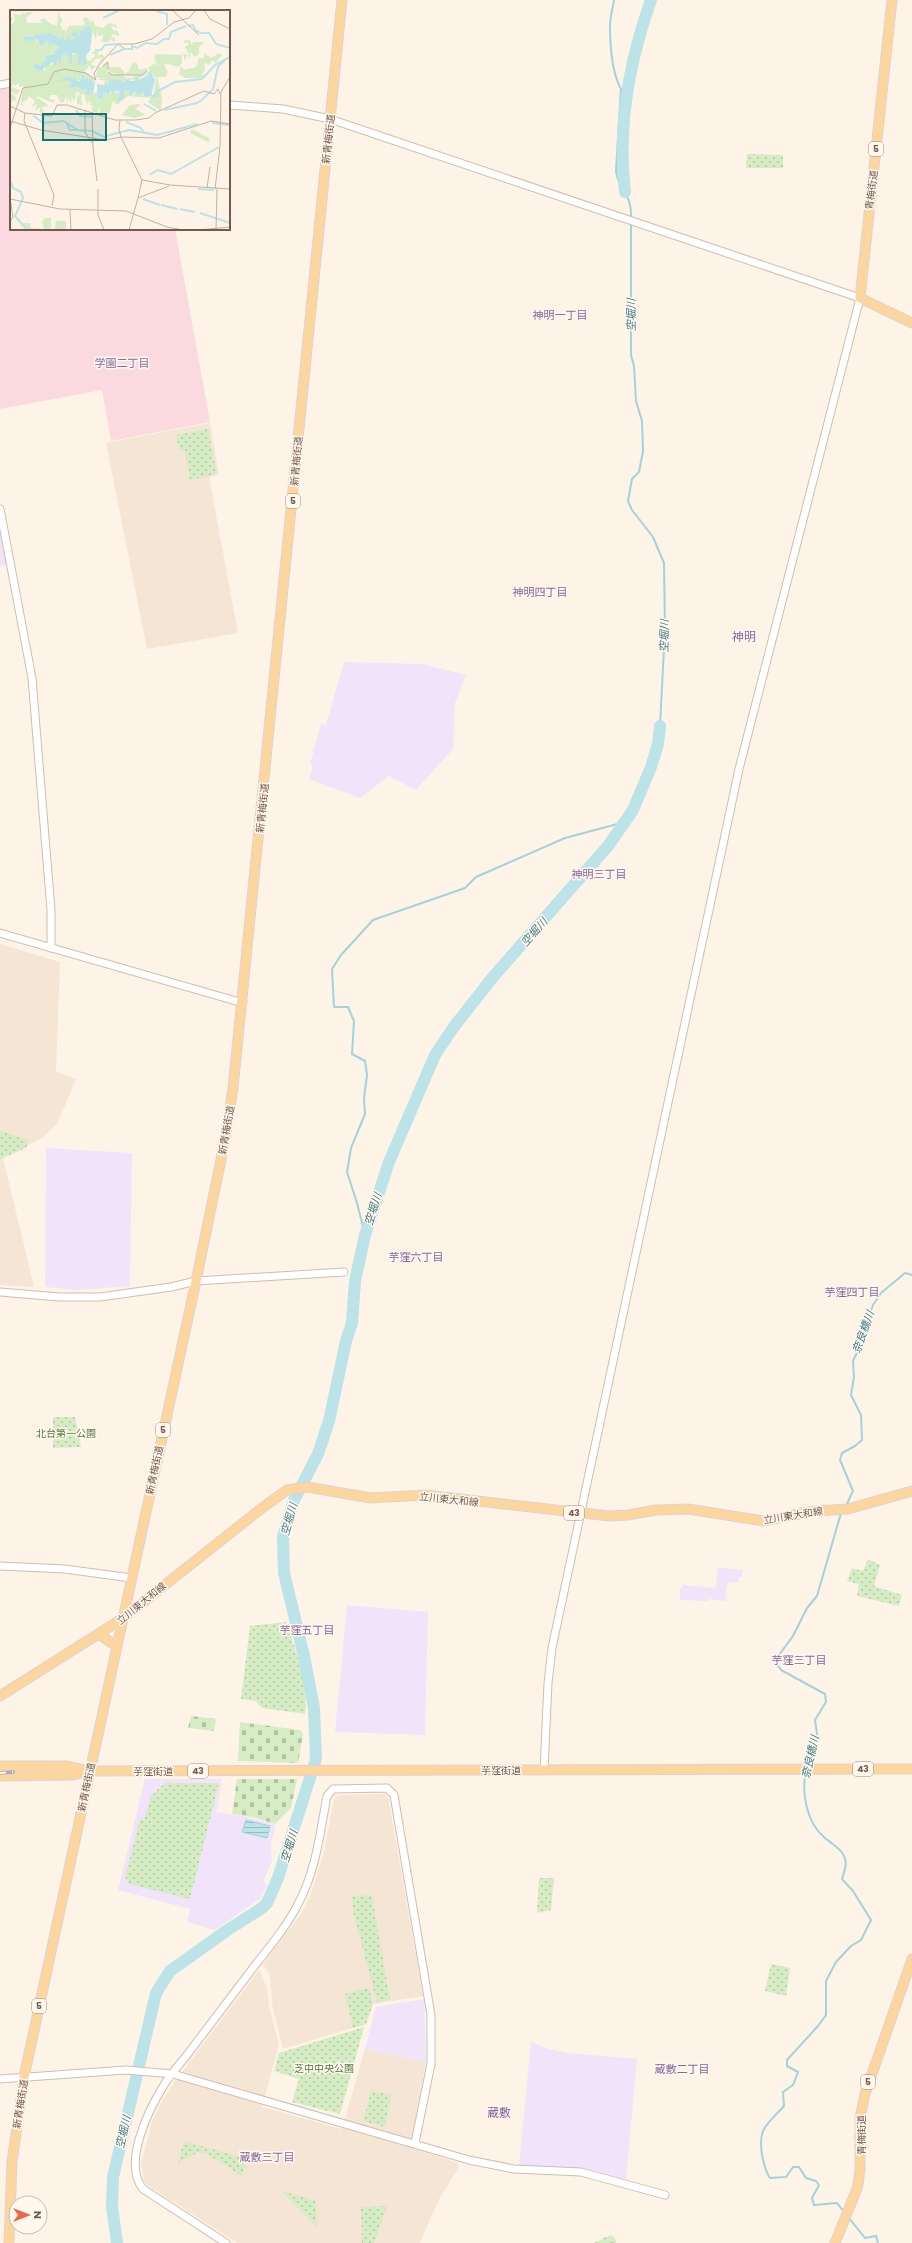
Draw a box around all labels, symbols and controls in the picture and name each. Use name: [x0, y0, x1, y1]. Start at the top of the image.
inset map: [10, 10, 230, 230]
street label: 新青梅街道: [318, 113, 339, 165]
road number: 5: [869, 142, 883, 156]
street label: 青梅街道: [862, 169, 881, 211]
water label: 空堀川: [623, 298, 639, 332]
district label: 神明一丁目: [533, 307, 588, 323]
district label: 学園二丁目: [95, 355, 150, 371]
street label: 新青梅街道: [287, 435, 306, 487]
road number: 5: [286, 494, 300, 508]
district label: 神明四丁目: [513, 584, 568, 600]
water label: 空堀川: [656, 618, 672, 653]
district label: 神明: [732, 628, 756, 645]
street label: 新青梅街道: [252, 782, 273, 834]
district label: 神明三丁目: [572, 866, 627, 882]
water label: 空堀川: [517, 914, 552, 950]
street label: 新青梅街道: [215, 1104, 238, 1156]
water label: 空堀川: [360, 1190, 386, 1227]
district label: 芋窪六丁目: [389, 1249, 444, 1265]
district label: 芋窪四丁目: [825, 1284, 880, 1300]
water label: 奈良橋川: [848, 1308, 878, 1355]
road number: 5: [156, 1423, 170, 1437]
park label: 北台第一公園: [36, 1426, 96, 1441]
street label: 新青梅街道: [142, 1444, 167, 1496]
street label: 立川東大和線: [418, 1489, 480, 1510]
water label: 空堀川: [277, 1500, 302, 1537]
street label: 立川東大和線: [762, 1503, 824, 1528]
road number: 43: [564, 1506, 584, 1520]
street label: 立川東大和線: [113, 1579, 169, 1628]
district label: 芋窪五丁目: [280, 1622, 335, 1638]
district label: 芋窪三丁目: [772, 1652, 827, 1668]
water label: 奈良橋川: [797, 1733, 823, 1780]
street label: 新青梅街道: [74, 1761, 99, 1813]
road number: 43: [853, 1762, 873, 1776]
street label: 芋窪街道: [481, 1763, 521, 1778]
street label: 芋窪街道: [133, 1764, 173, 1779]
road number: 43: [188, 1764, 208, 1778]
water label: 空堀川: [277, 1827, 302, 1864]
road number: 5: [32, 1999, 46, 2013]
park label: 芝中中央公園: [294, 2061, 354, 2076]
district label: 蔵敷二丁目: [655, 2061, 710, 2077]
road number: 5: [861, 2075, 875, 2089]
street label: 新青梅街道: [9, 2078, 32, 2130]
district label: 蔵敷: [487, 2104, 511, 2121]
water label: 空堀川: [111, 2113, 135, 2150]
street label: 青梅街道: [854, 2115, 869, 2155]
district label: 蔵敷三丁目: [240, 2149, 295, 2165]
north arrow: [8, 2195, 48, 2235]
text: N: [30, 2211, 46, 2219]

